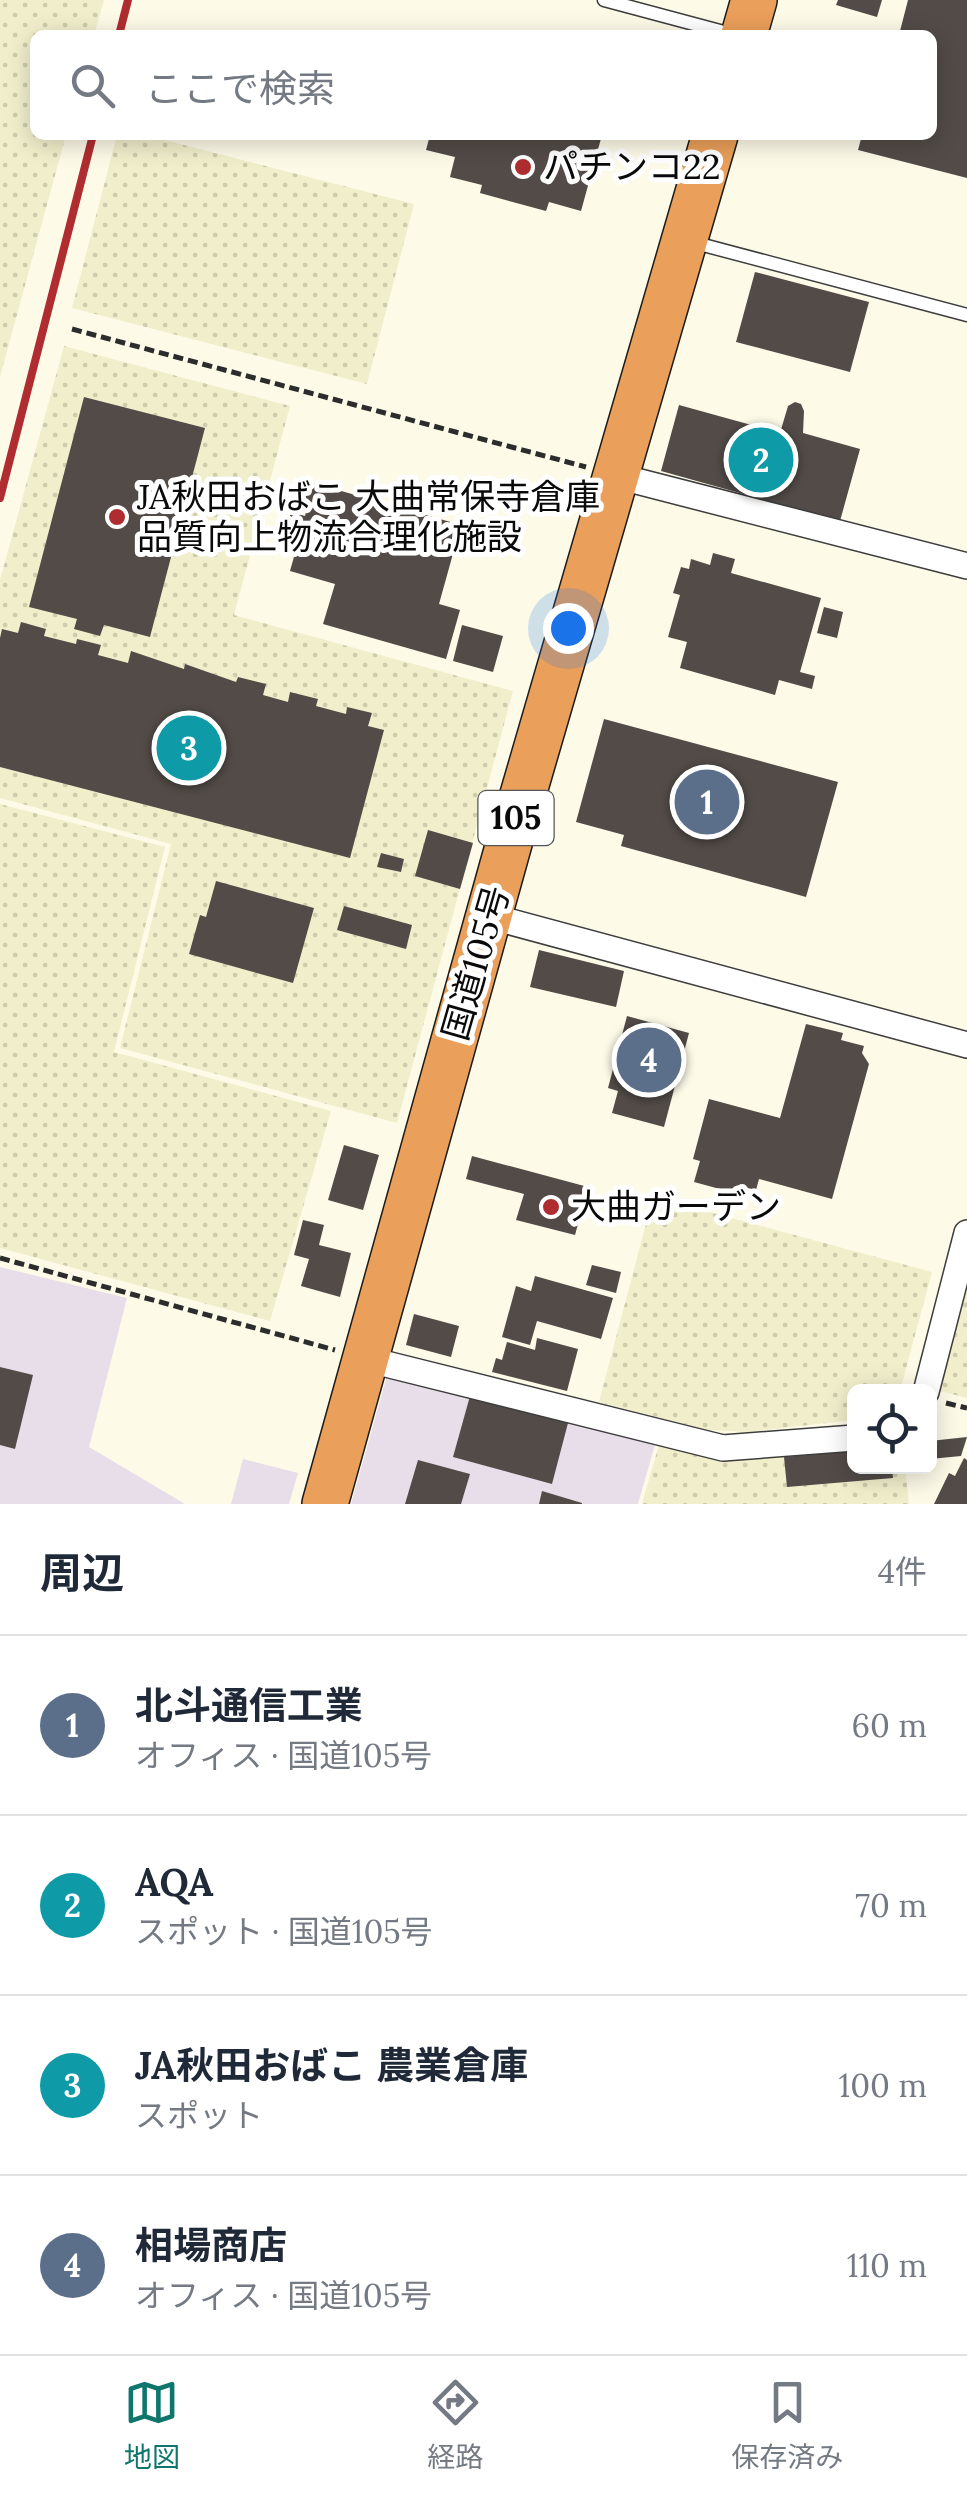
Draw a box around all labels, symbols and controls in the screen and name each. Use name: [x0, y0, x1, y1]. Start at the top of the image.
search box: [30, 30, 937, 140]
icon: search: [65, 58, 120, 113]
text: ここで検索: [145, 64, 335, 112]
place label: パチンコ22: [543, 144, 721, 189]
marker: パチンコ22: [512, 156, 534, 178]
pin: 2: [728, 422, 794, 498]
place label: JA秋田おばこ 大曲常保寺倉庫 品質向上物流合理化施設: [136, 474, 600, 559]
marker: JA秋田おばこ 大曲常保寺倉庫 品質向上物流合理化施設: [106, 506, 128, 528]
your location: [543, 603, 594, 654]
pin: 3: [156, 710, 222, 786]
pin: 1: [674, 764, 740, 840]
road number: 105: [478, 791, 554, 845]
street label: 国道105号: [432, 880, 519, 1045]
pin: 4: [616, 1022, 682, 1098]
place label: 大曲ガーデン: [571, 1184, 781, 1229]
marker: 大曲ガーデン: [540, 1196, 562, 1218]
map controls: [847, 1384, 937, 1474]
button: locate: [847, 1384, 937, 1474]
text: 周辺: [40, 1546, 124, 1600]
text: 4件: [878, 1551, 927, 1592]
text: 北斗通信工業: [135, 1681, 363, 1729]
text: 1: [66, 1705, 79, 1746]
text: 60 m: [852, 1705, 927, 1746]
text: オフィス · 国道105号: [135, 1735, 432, 1776]
text: AQA: [135, 1858, 213, 1906]
text: 2: [64, 1885, 81, 1926]
text: 70 m: [855, 1885, 927, 1926]
text: スポット · 国道105号: [135, 1911, 433, 1952]
text: JA秋田おばこ 農業倉庫: [135, 2041, 528, 2089]
text: 3: [64, 2065, 81, 2106]
text: 100 m: [839, 2065, 927, 2106]
text: スポット: [135, 2095, 263, 2136]
text: 相場商店: [135, 2221, 287, 2269]
text: 4: [64, 2245, 81, 2286]
text: 110 m: [847, 2245, 927, 2286]
text: オフィス · 国道105号: [135, 2275, 432, 2316]
tab: 地図: [124, 2375, 180, 2475]
tab: 経路: [427, 2375, 483, 2475]
tab: 保存済み: [731, 2375, 843, 2475]

